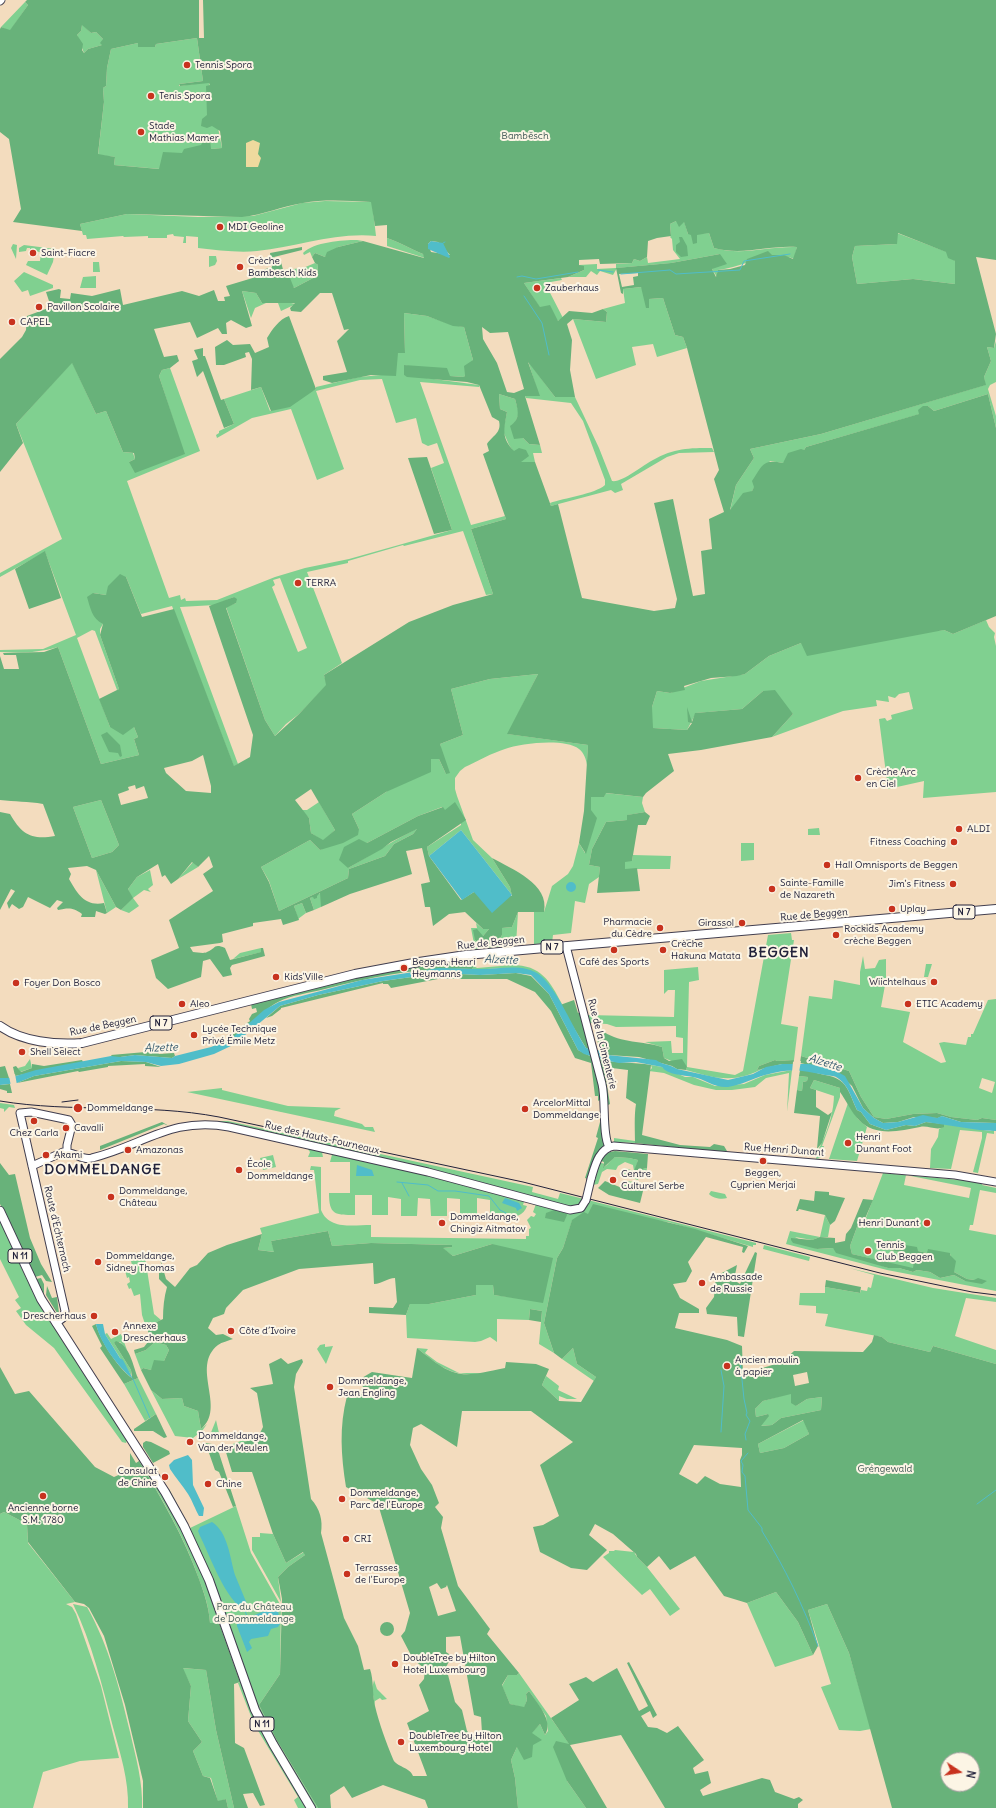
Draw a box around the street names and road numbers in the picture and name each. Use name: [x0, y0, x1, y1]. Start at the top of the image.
road number: N 7: [953, 905, 975, 919]
street label: Rue de Beggen: [780, 906, 848, 924]
street label: Rue de Beggen: [457, 933, 525, 953]
road number: N 7: [541, 940, 563, 954]
street label: Rue de la Cimenterie: [585, 998, 619, 1090]
street label: Rue de Beggen: [69, 1013, 137, 1039]
road number: N 7: [150, 1016, 172, 1030]
street label: Rue des Hauts-Fourneaux: [264, 1119, 380, 1157]
street label: Rue Henri Dunant: [744, 1141, 824, 1159]
street label: Route d'Echternach: [41, 1185, 73, 1273]
road number: N 11: [8, 1249, 32, 1263]
road number: N 11: [250, 1717, 274, 1731]

